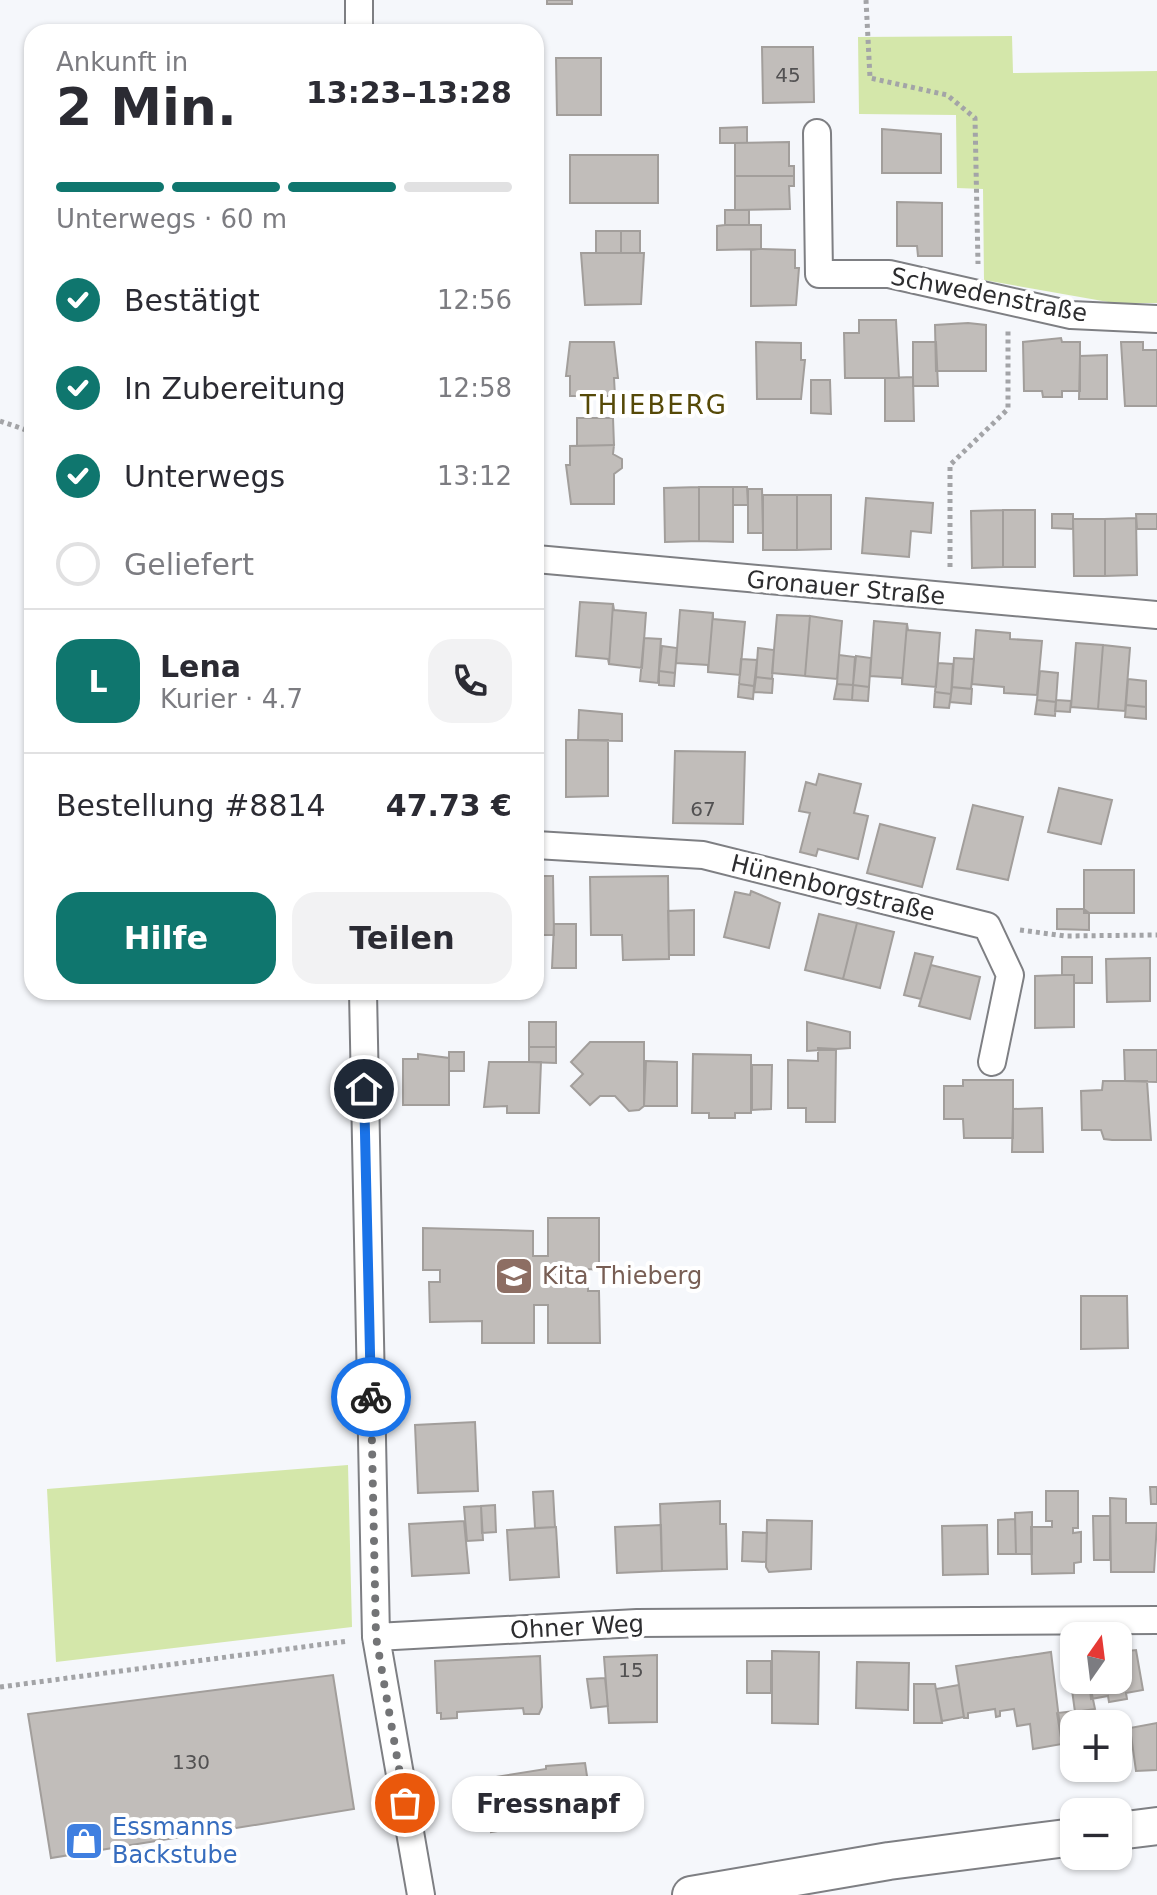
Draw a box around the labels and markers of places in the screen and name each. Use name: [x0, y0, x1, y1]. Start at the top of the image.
pin: [330, 1055, 398, 1123]
school or university icon: Kita Thieberg: [493, 1255, 535, 1297]
place label: Kita Thieberg: [542, 1262, 702, 1290]
pin: [371, 1769, 439, 1837]
callout: Fressnapf: [453, 1775, 645, 1831]
place label: Essmanns Backstube: [112, 1813, 237, 1869]
shop icon: Essmanns Backstube: [63, 1820, 105, 1862]

